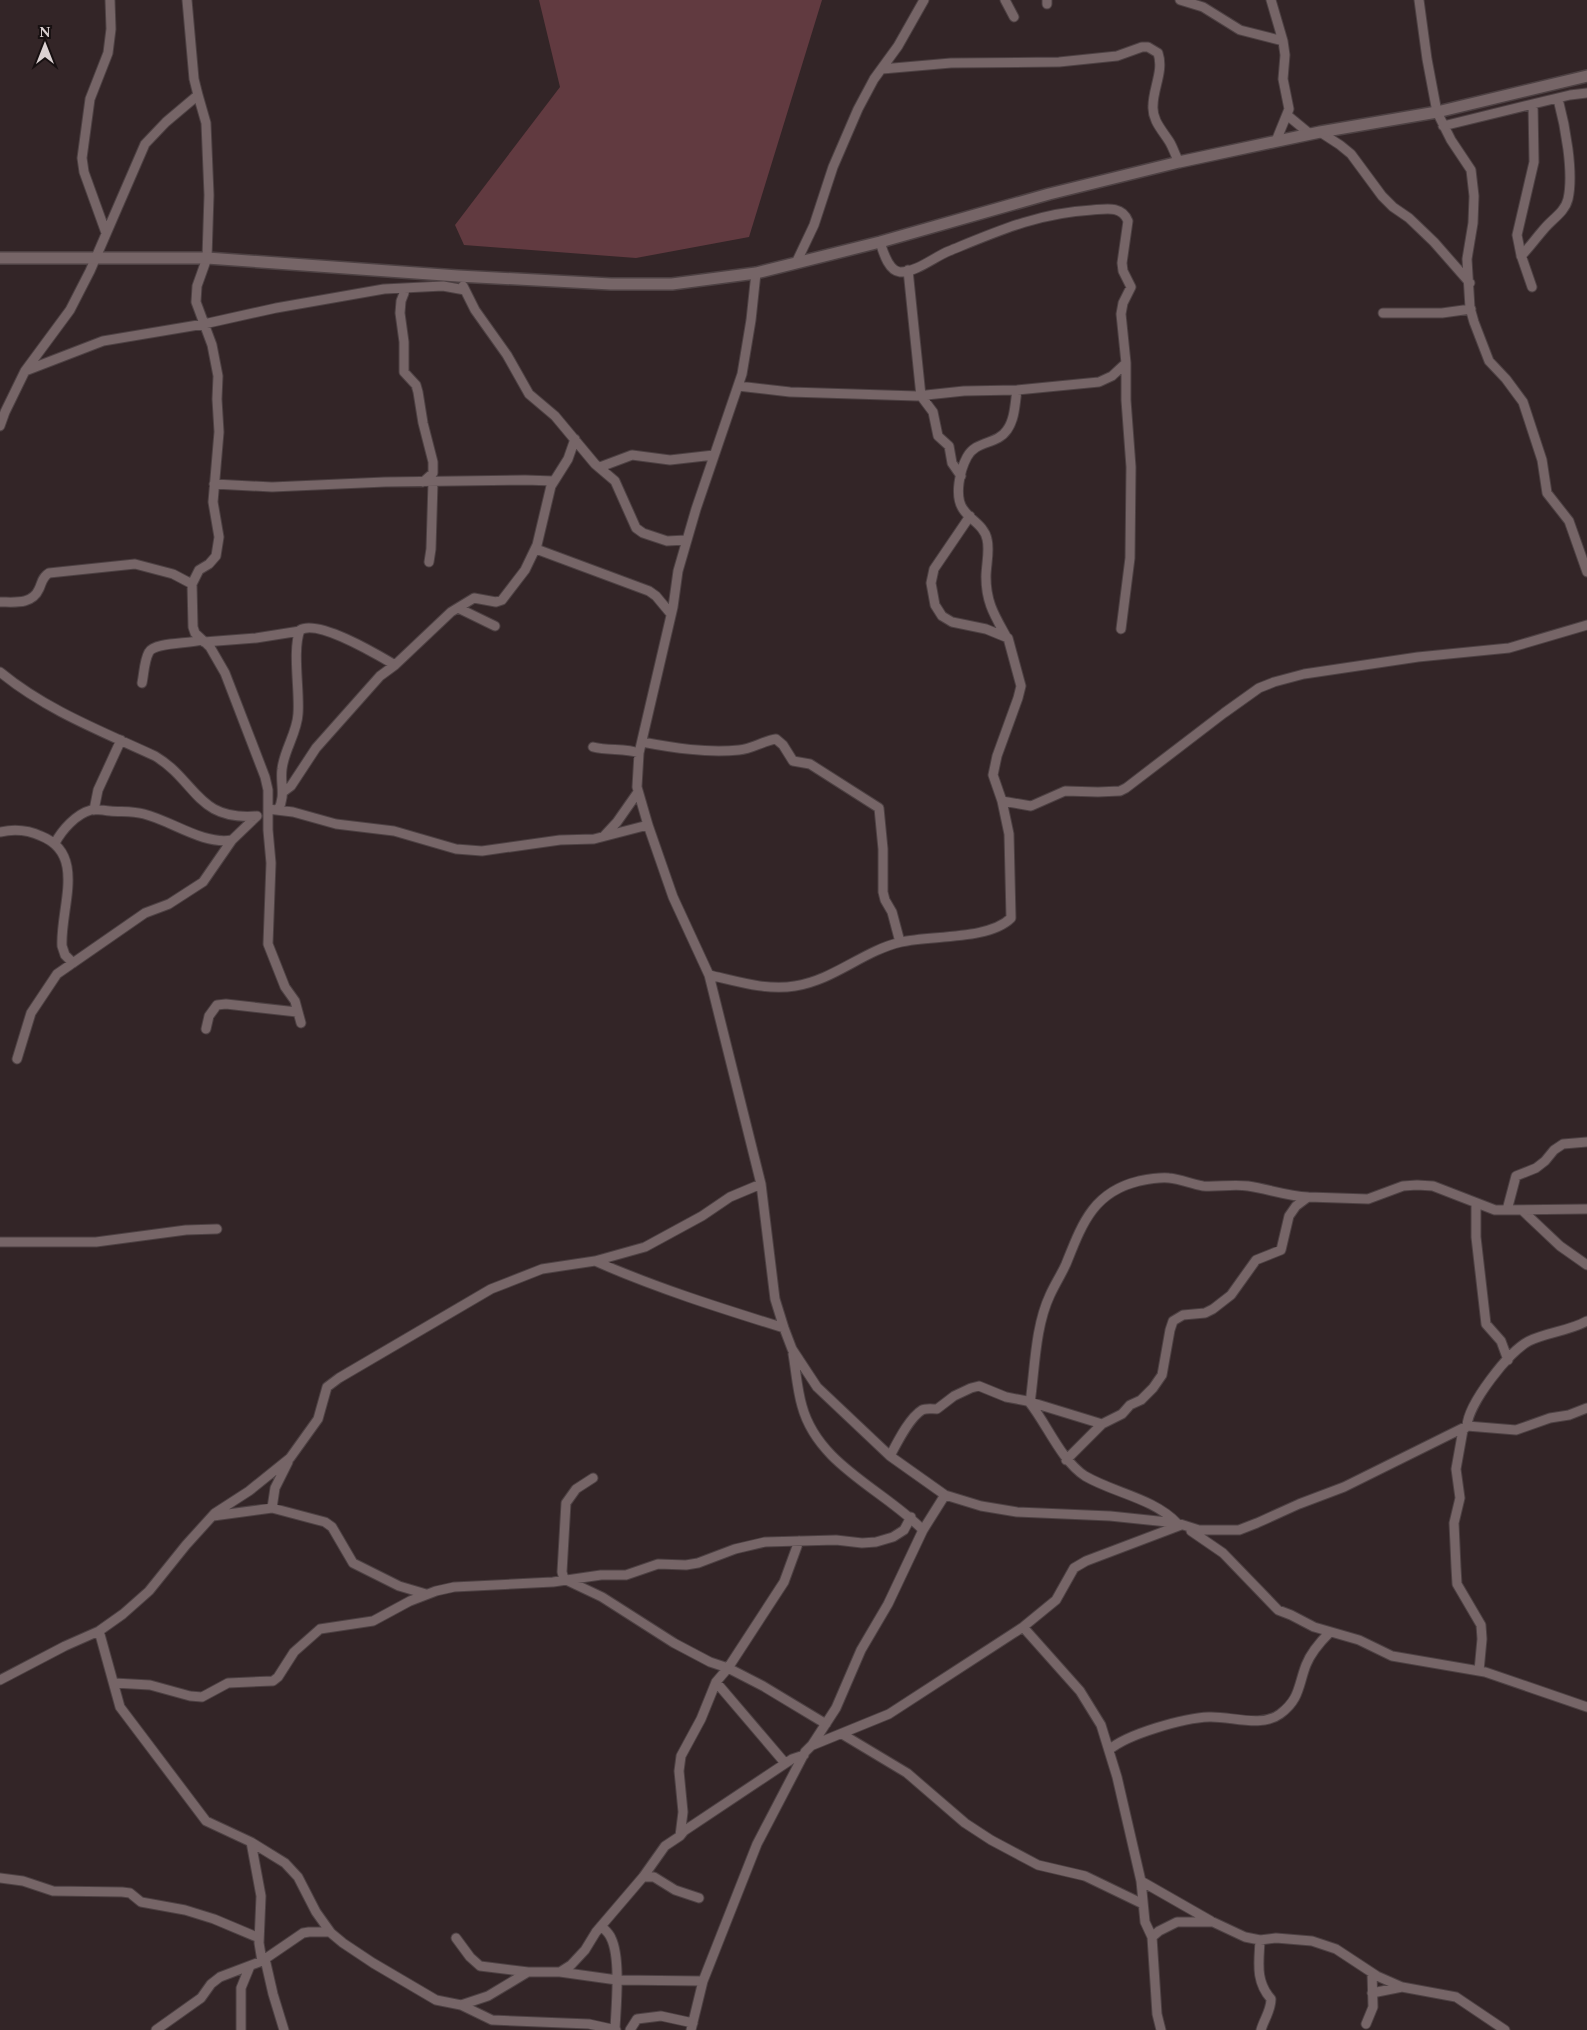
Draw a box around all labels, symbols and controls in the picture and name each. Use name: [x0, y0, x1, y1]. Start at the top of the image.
north arrow: [20, 20, 70, 70]
text: N: [39, 22, 51, 43]

